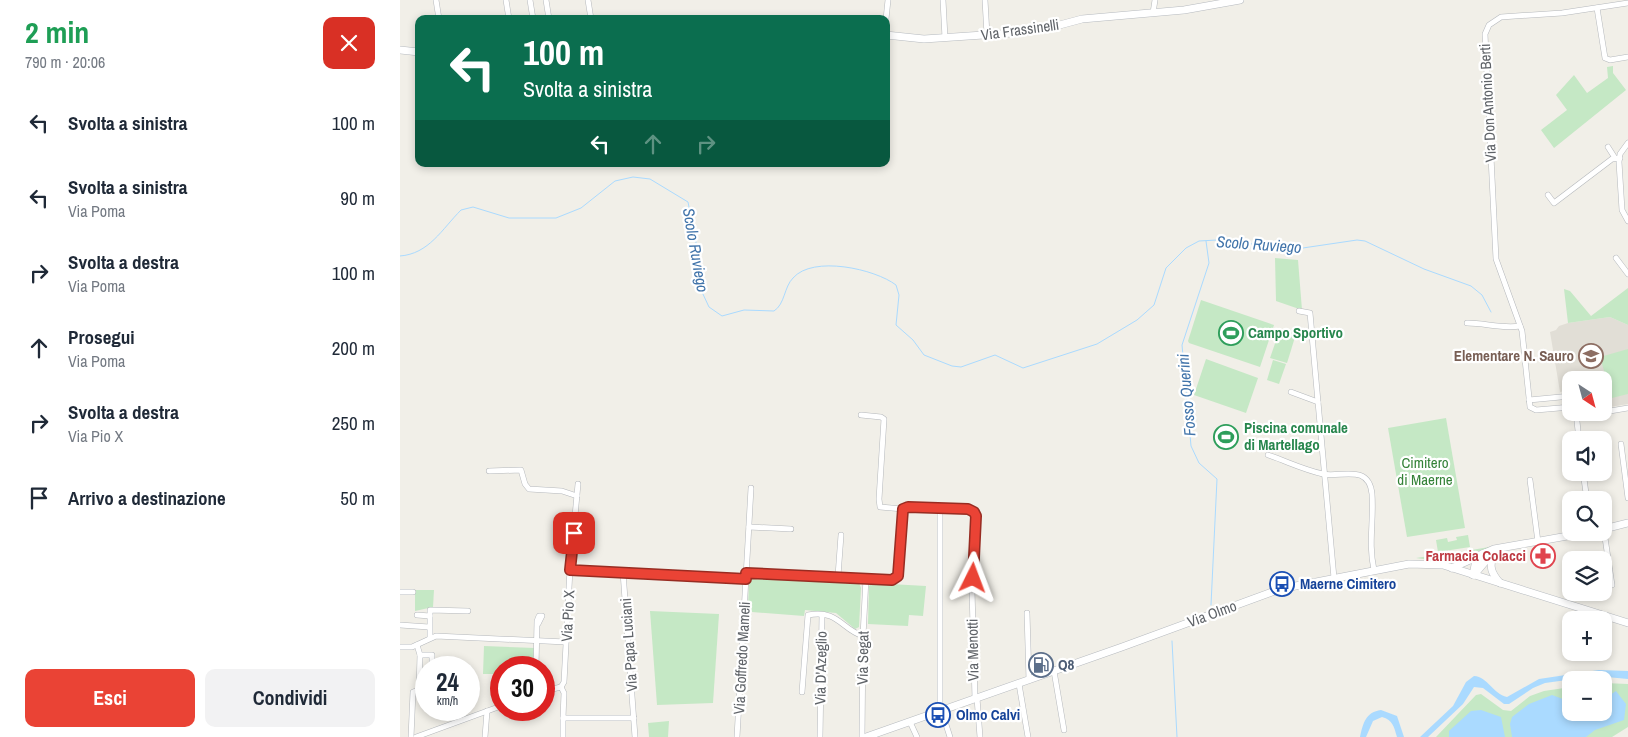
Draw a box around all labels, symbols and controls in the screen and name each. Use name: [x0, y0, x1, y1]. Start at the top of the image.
text: 2 min: [25, 12, 89, 52]
street label: Via Frassinelli: [980, 14, 1060, 45]
button: close: [323, 17, 375, 69]
text: 100 m: [523, 29, 604, 76]
icon: left: [440, 35, 505, 100]
street label: Via Don Antonio Berti: [1474, 43, 1501, 163]
text: 790 m · 20:06: [25, 51, 105, 73]
text: Svolta a sinistra: [523, 74, 652, 104]
icon: left: [25, 109, 53, 137]
text: Svolta a sinistra: [68, 110, 188, 136]
text: 100 m: [332, 110, 375, 136]
icon: left: [586, 130, 614, 158]
icon: ahead: [639, 130, 667, 158]
icon: right: [692, 130, 720, 158]
text: Svolta a sinistra: [68, 174, 188, 200]
icon: left: [25, 184, 53, 212]
text: 90 m: [340, 185, 375, 211]
text: Via Poma: [68, 200, 125, 222]
water label: Scolo Ruviego: [678, 206, 714, 294]
water label: Scolo Ruviego: [1216, 230, 1302, 258]
text: Svolta a destra: [68, 249, 179, 275]
icon: right: [25, 259, 53, 287]
text: 100 m: [332, 260, 375, 286]
text: Via Poma: [68, 275, 125, 297]
sports icon: Campo Sportivo: [1218, 320, 1244, 346]
place label: Campo Sportivo: [1248, 322, 1343, 343]
text: Prosegui: [68, 324, 135, 350]
icon: ahead: [25, 334, 53, 362]
text: 200 m: [332, 335, 375, 361]
school or university icon: Elementare N. Sauro: [1578, 343, 1604, 369]
place label: Elementare N. Sauro: [1454, 345, 1574, 366]
text: Via Poma: [68, 350, 125, 372]
water label: Fosso Querini: [1171, 353, 1201, 437]
north arrow: [1562, 371, 1612, 421]
map controls: [1562, 371, 1612, 721]
text: Svolta a destra: [68, 399, 179, 425]
icon: right: [25, 409, 53, 437]
text: 250 m: [332, 410, 375, 436]
place label: Piscina comunale di Martellago: [1244, 417, 1348, 455]
sports icon: Piscina comunale di Martellago: [1213, 424, 1239, 450]
text: Via Pio X: [68, 425, 123, 447]
button: sound: [1562, 431, 1612, 481]
park label: Cimitero di Maerne: [1397, 452, 1453, 490]
icon: arrive: [25, 484, 53, 512]
text: Arrivo a destinazione: [68, 485, 226, 511]
text: 50 m: [340, 485, 375, 511]
button: search: [1562, 491, 1612, 541]
pin: [553, 512, 595, 554]
icon: arrive: [560, 519, 588, 547]
pharmacy icon: Farmacia Colacci: [1530, 543, 1556, 569]
place label: Farmacia Colacci: [1425, 545, 1526, 566]
position arrow: [946, 551, 998, 603]
button: layers: [1562, 551, 1612, 601]
bus stop icon: Maerne Cimitero: [1269, 571, 1295, 597]
place label: Maerne Cimitero: [1300, 573, 1396, 594]
street label: Via Pio X: [556, 589, 579, 642]
street label: Via Olmo: [1184, 595, 1240, 632]
street label: Via Papa Luciani: [615, 597, 642, 693]
street label: Via Goffredo Mameli: [728, 601, 755, 715]
button: +: [1562, 611, 1612, 661]
street label: Via Menotti: [961, 618, 984, 682]
street label: Via Segat: [852, 630, 873, 685]
street label: Via D'Azeglio: [809, 631, 832, 705]
fuel station icon: Q8: [1028, 652, 1054, 678]
place label: Q8: [1058, 654, 1075, 675]
speed limit sign: 30: [490, 656, 555, 721]
text: 24: [436, 665, 459, 699]
button: Esci: [25, 669, 195, 727]
button: Condividi: [205, 669, 375, 727]
button: −: [1562, 671, 1612, 721]
text: km/h: [437, 693, 458, 709]
bus stop icon: Olmo Calvi: [925, 702, 951, 728]
place label: Olmo Calvi: [956, 704, 1020, 725]

